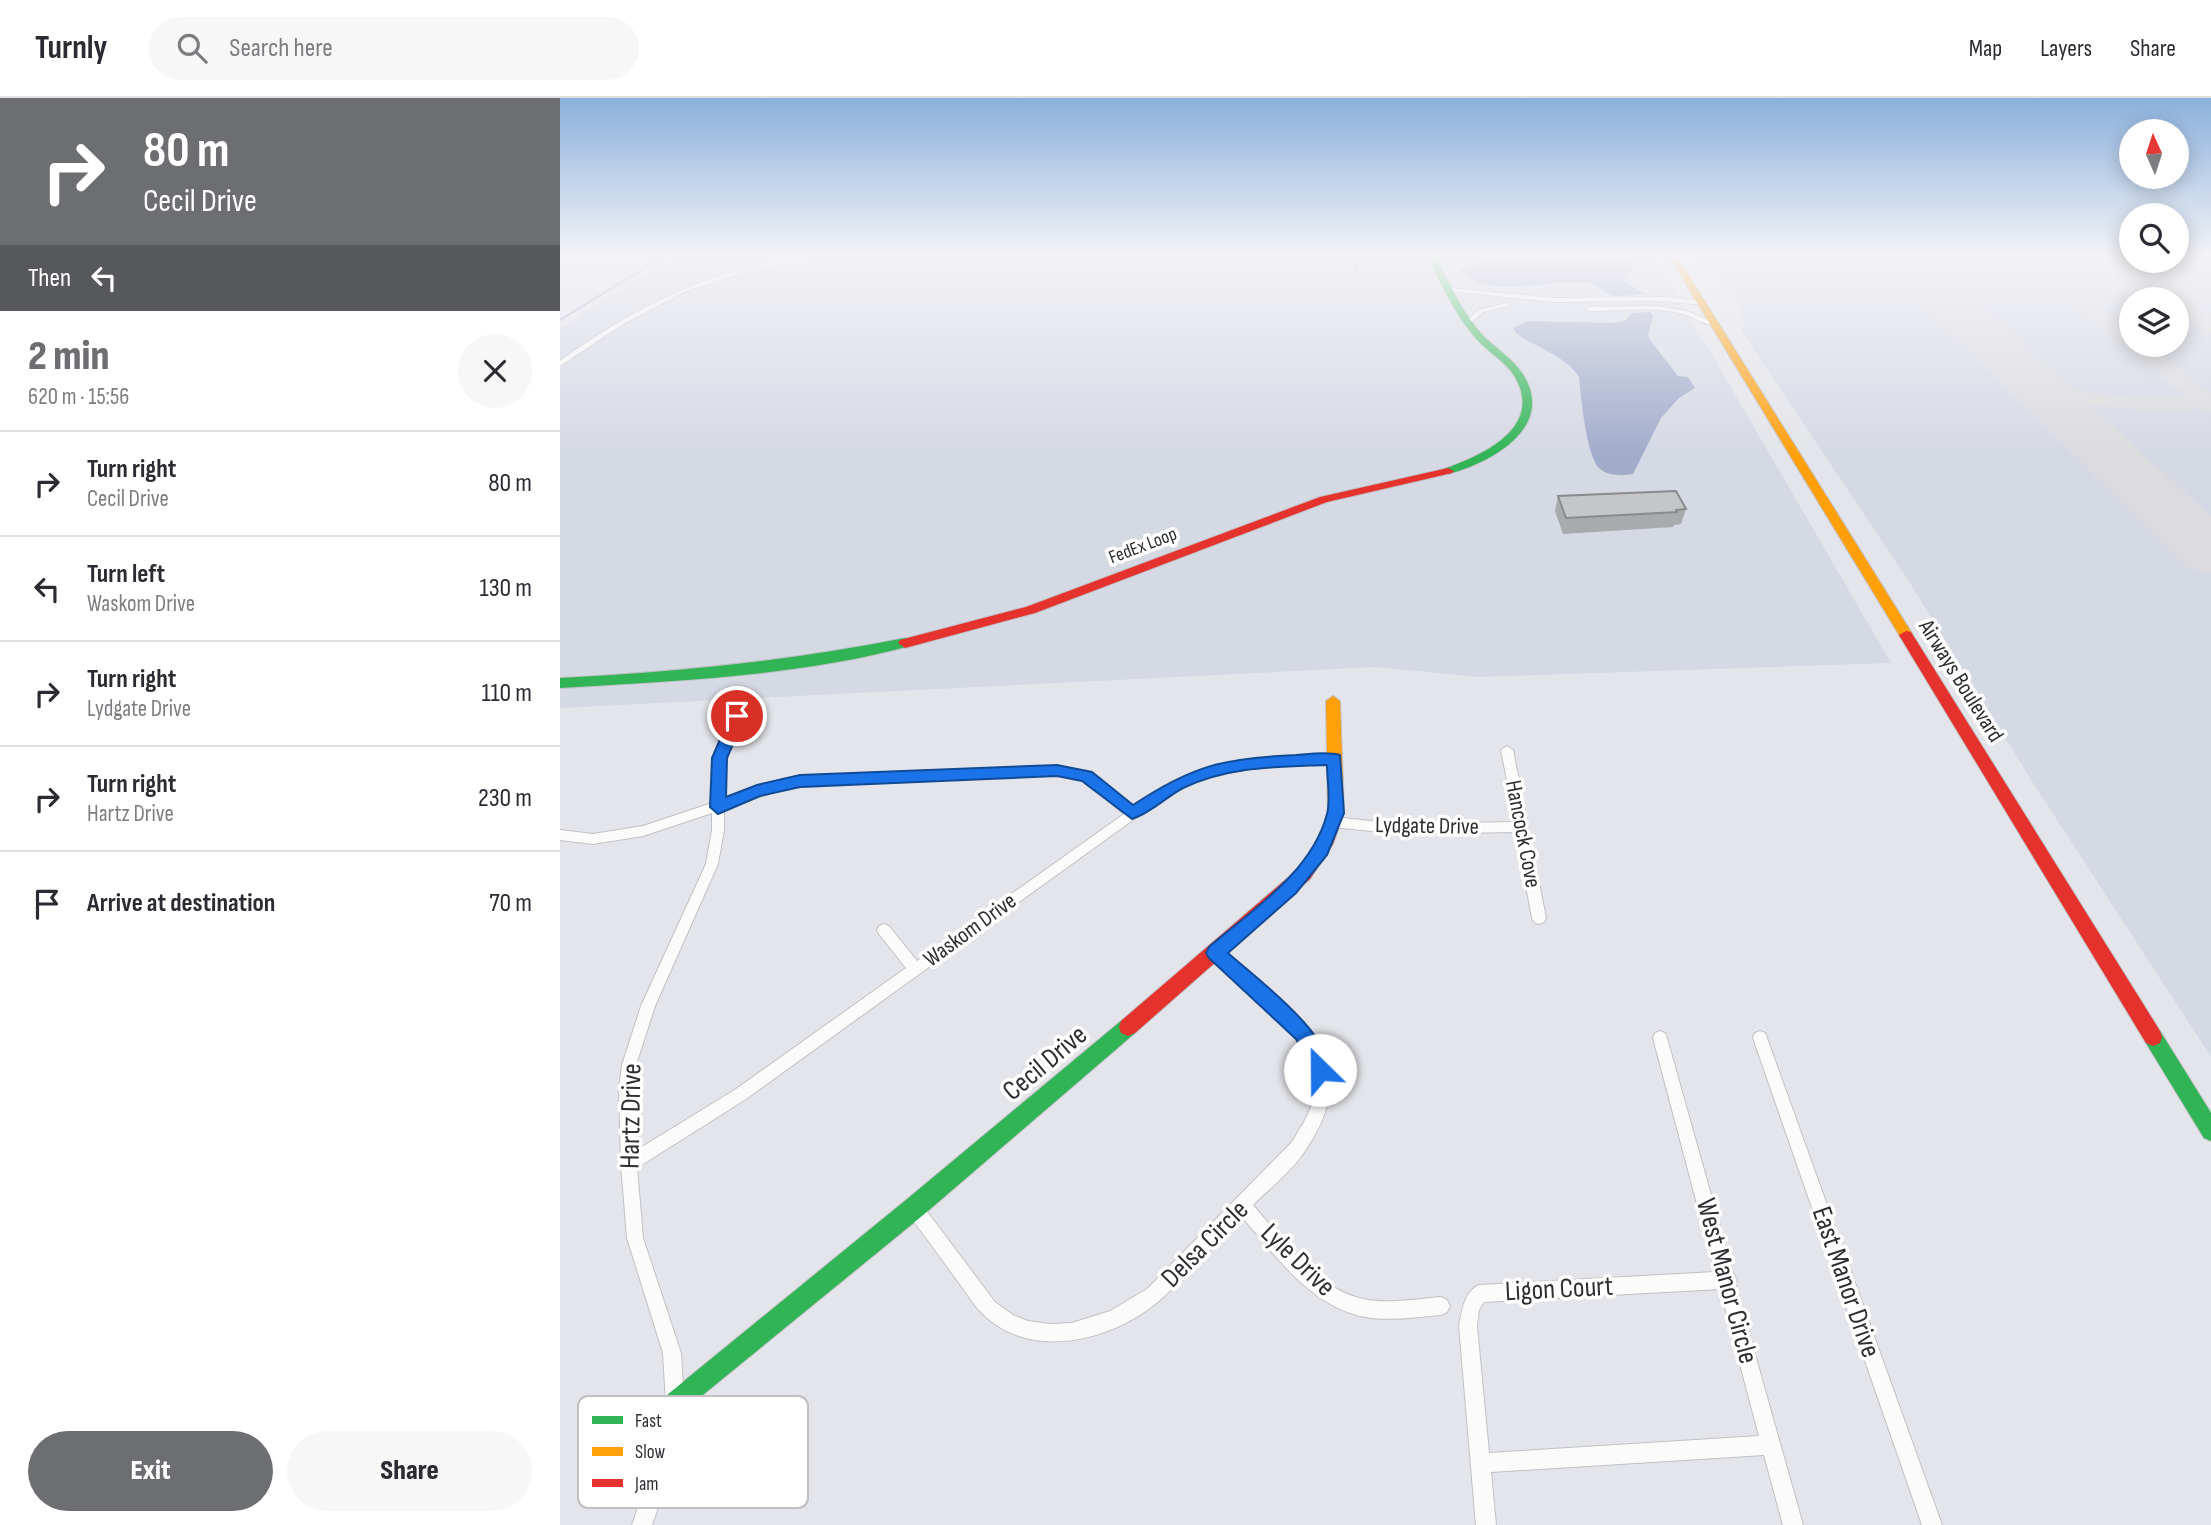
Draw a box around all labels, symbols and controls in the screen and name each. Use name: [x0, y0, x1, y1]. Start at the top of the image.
search box: [149, 17, 639, 80]
text: Turnly: [35, 28, 107, 68]
icon: search: [173, 29, 211, 67]
text: Search here: [229, 33, 333, 64]
text: Map: [1969, 34, 2002, 63]
text: Layers: [2040, 34, 2092, 63]
text: Share: [2130, 34, 2176, 63]
north arrow: [2119, 119, 2189, 189]
map controls: [2119, 119, 2189, 357]
text: 80 m: [143, 122, 230, 181]
icon: right: [28, 126, 119, 217]
text: Cecil Drive: [143, 182, 257, 221]
button: search: [2119, 203, 2189, 273]
icon: left: [85, 259, 123, 297]
text: Then: [28, 263, 71, 294]
button: layers: [2119, 287, 2189, 357]
text: 2 min: [28, 331, 109, 382]
button: close: [458, 334, 532, 408]
text: 620 m · 15:56: [28, 383, 129, 411]
text: Turn right: [87, 454, 176, 485]
icon: right: [28, 465, 66, 503]
text: 80 m: [488, 468, 532, 499]
text: Cecil Drive: [87, 485, 169, 513]
street label: FedEx Loop: [1106, 523, 1180, 569]
text: Turn left: [87, 559, 165, 590]
icon: left: [28, 570, 66, 608]
text: 130 m: [480, 573, 532, 604]
text: Waskom Drive: [87, 590, 195, 618]
street label: Airways Boulevard: [1912, 614, 2010, 747]
text: Turn right: [87, 664, 176, 695]
icon: right: [28, 675, 66, 713]
text: 110 m: [481, 678, 532, 709]
pin: [707, 686, 767, 746]
text: Lydgate Drive: [87, 695, 191, 723]
icon: arrive: [718, 697, 756, 735]
text: Turn right: [87, 769, 176, 800]
street label: Hancock Cove: [1499, 778, 1547, 890]
icon: right: [28, 780, 66, 818]
text: 230 m: [478, 783, 532, 814]
text: Hartz Drive: [87, 800, 174, 828]
street label: Lydgate Drive: [1375, 811, 1479, 841]
icon: arrive: [28, 885, 66, 923]
street label: Waskom Drive: [918, 887, 1022, 973]
text: Arrive at destination: [87, 888, 275, 919]
text: 70 m: [489, 888, 532, 919]
street label: Cecil Drive: [996, 1018, 1094, 1108]
position arrow: [1283, 1033, 1357, 1107]
street label: Hartz Drive: [614, 1063, 648, 1169]
street label: Delsa Circle: [1155, 1194, 1255, 1294]
street label: West Manor Circle: [1689, 1195, 1765, 1367]
street label: East Manor Drive: [1805, 1202, 1887, 1362]
street label: Lyle Drive: [1254, 1217, 1342, 1303]
street label: Ligon Court: [1504, 1270, 1614, 1308]
legend: [578, 1396, 808, 1508]
text: Fast: [635, 1410, 662, 1433]
button: Exit: [28, 1431, 273, 1511]
button: Share: [287, 1431, 532, 1511]
text: Slow: [635, 1441, 665, 1464]
text: Jam: [634, 1473, 658, 1496]

